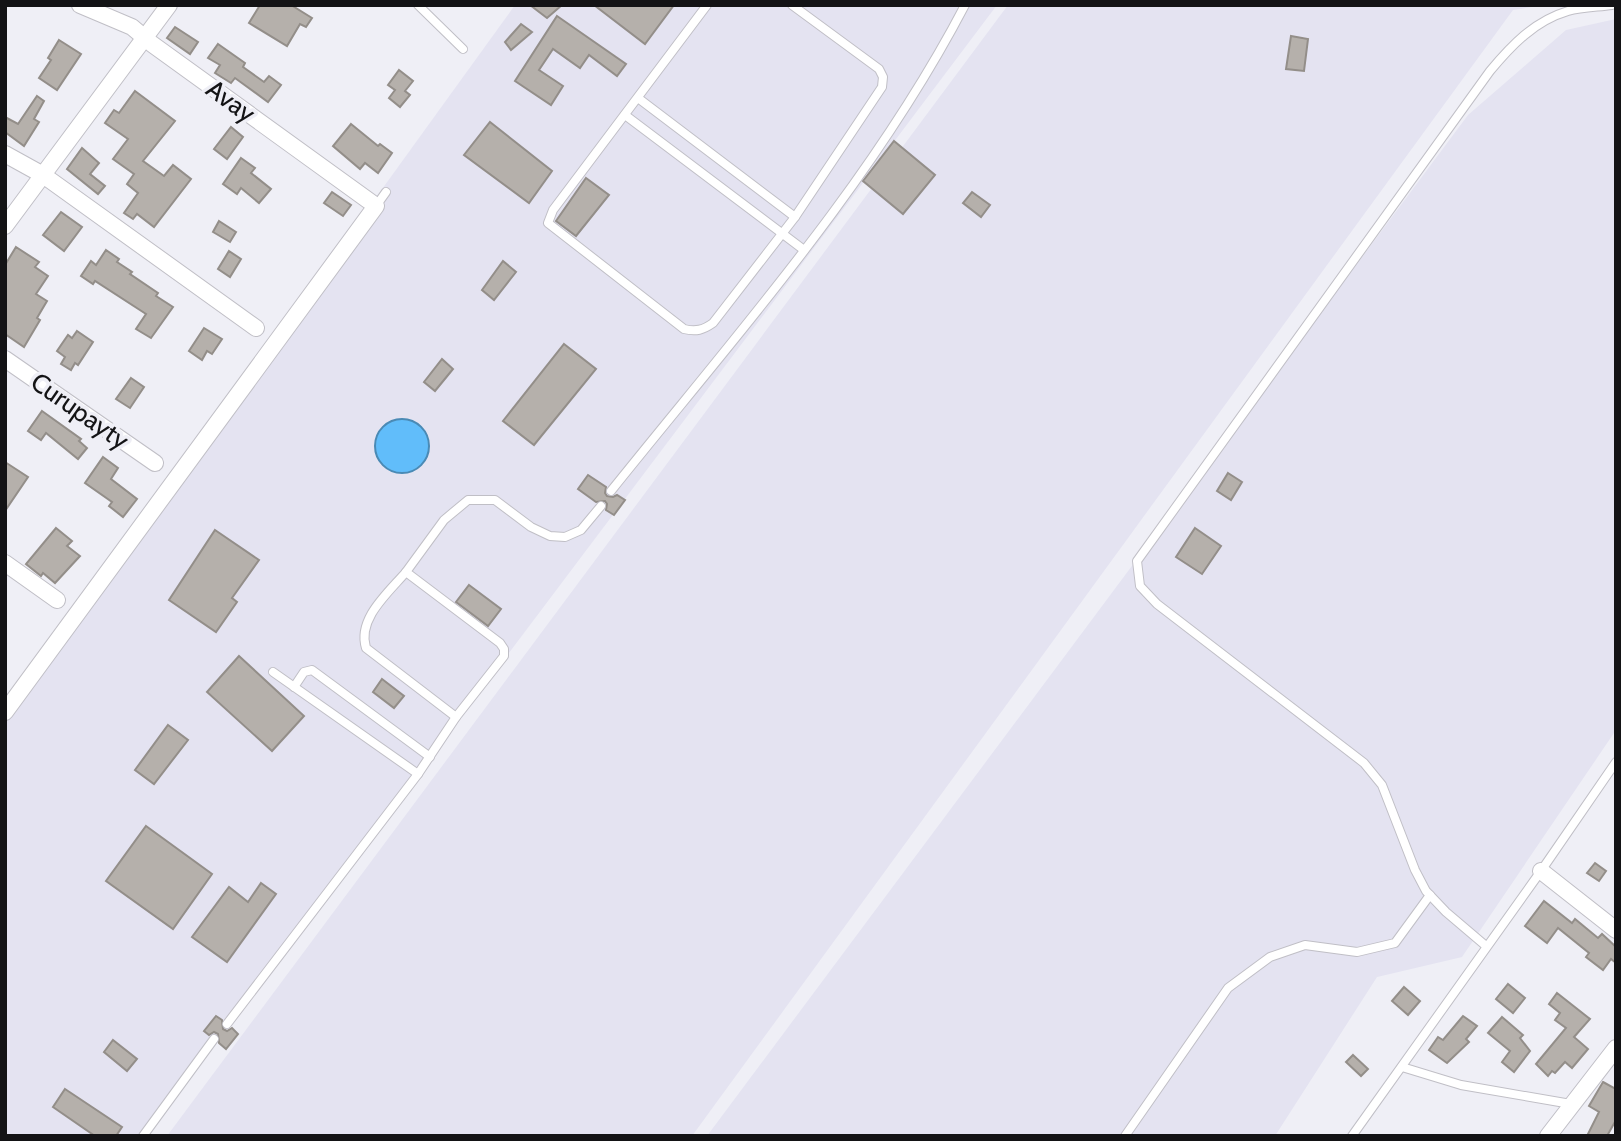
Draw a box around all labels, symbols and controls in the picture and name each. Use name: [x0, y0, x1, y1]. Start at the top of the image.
street label: Avay: [200, 73, 262, 129]
street label: Curupayty: [25, 366, 135, 456]

